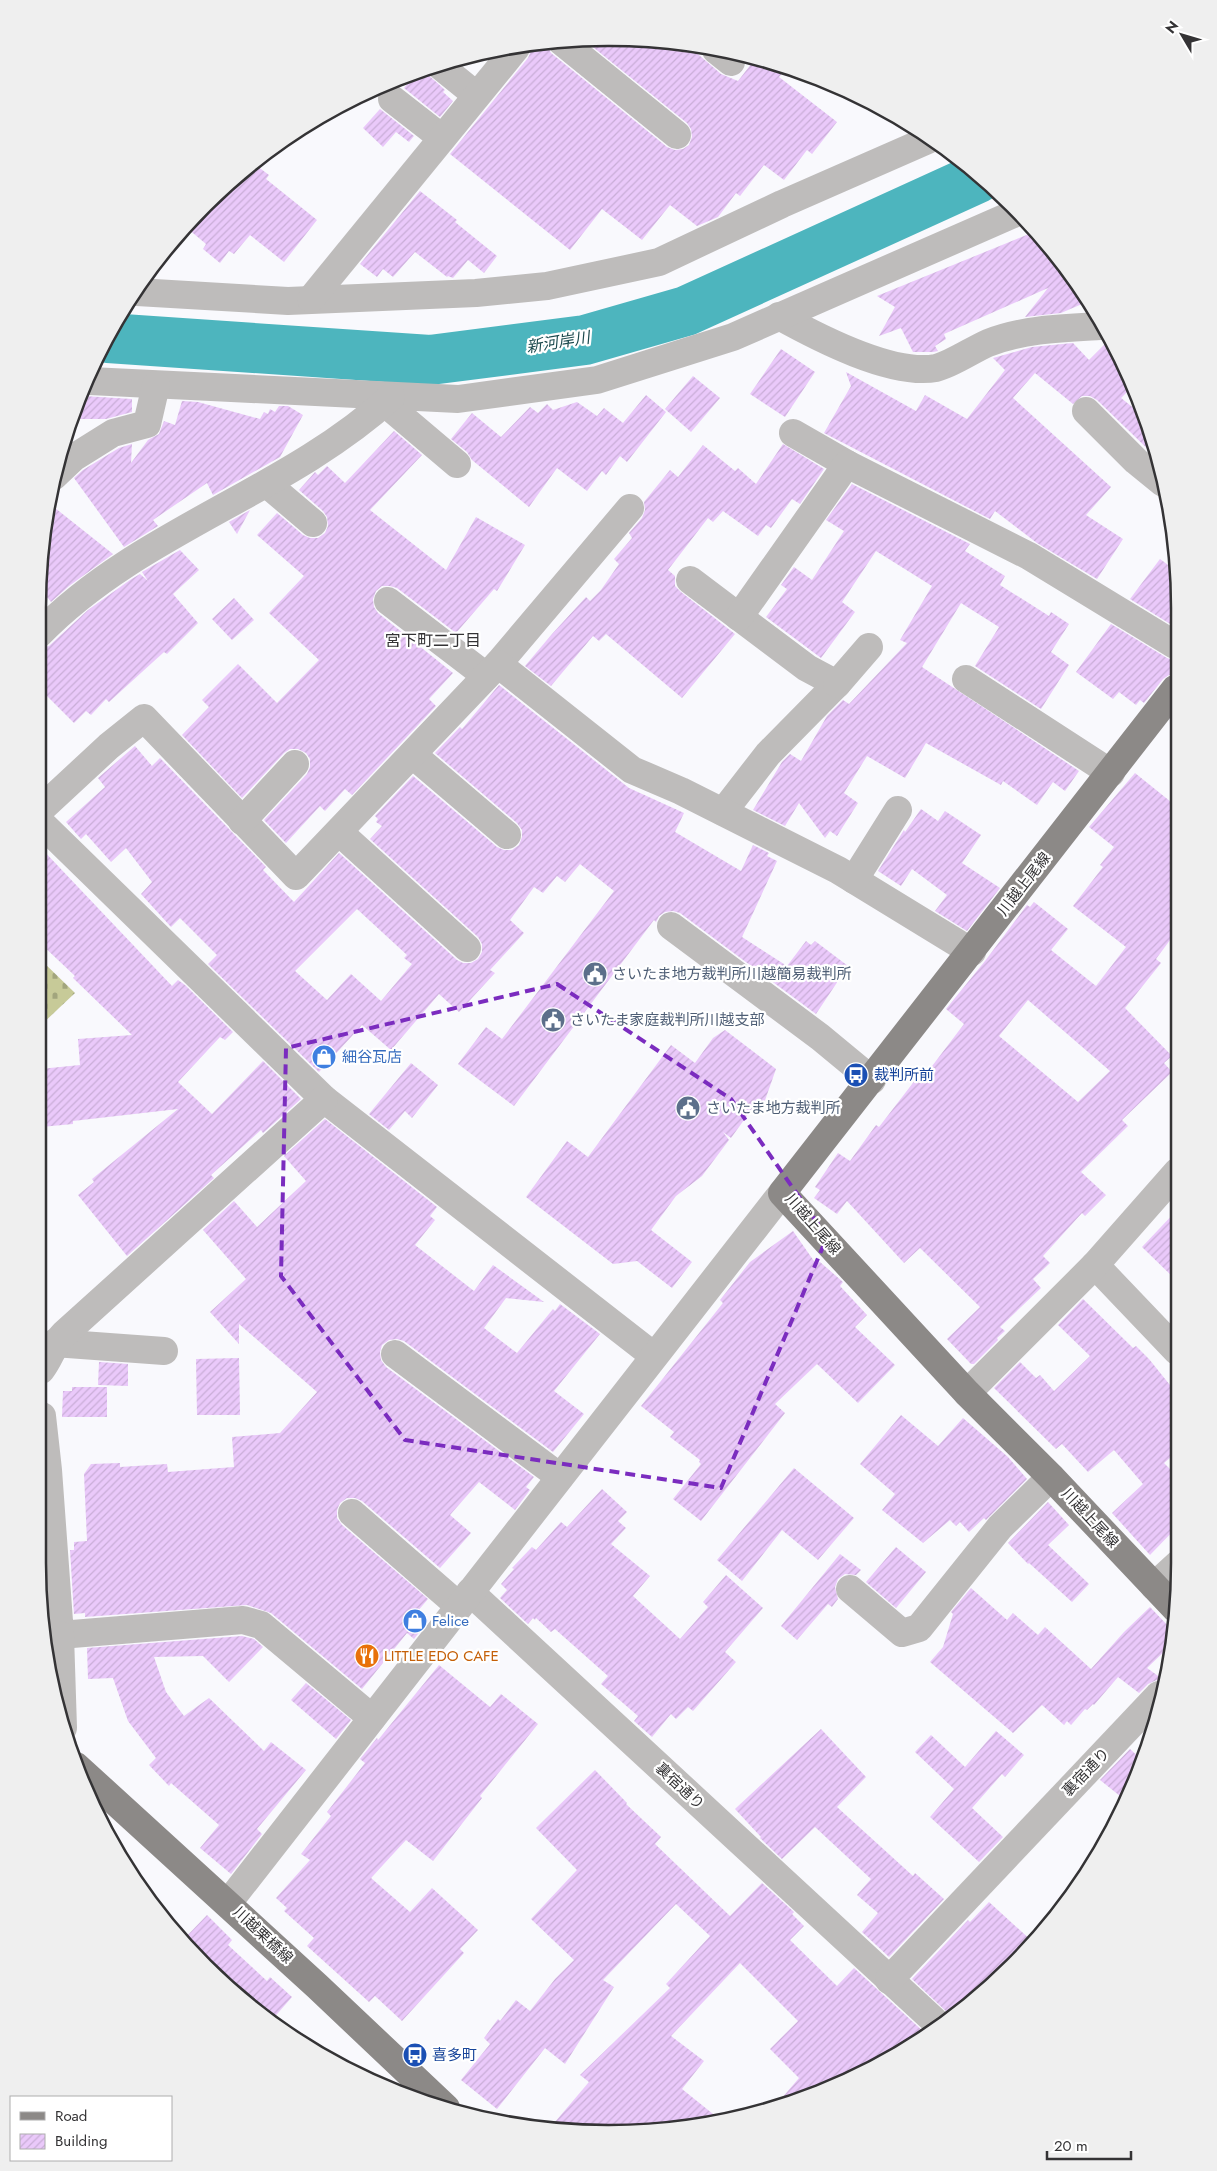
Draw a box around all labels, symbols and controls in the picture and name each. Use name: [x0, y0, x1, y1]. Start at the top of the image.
north arrow: [1157, 10, 1207, 60]
text: N: [1160, 16, 1183, 38]
water label: 新河岸川: [525, 325, 593, 358]
district label: 宮下町二丁目: [385, 629, 481, 652]
street label: 川越上尾線: [992, 848, 1056, 920]
public building icon: さいたま地方裁判所川越簡易裁判所: [582, 961, 608, 987]
place label: さいたま地方裁判所川越簡易裁判所: [612, 963, 852, 985]
public building icon: さいたま家庭裁判所川越支部: [540, 1007, 566, 1033]
place label: さいたま家庭裁判所川越支部: [570, 1009, 765, 1031]
shop icon: 細谷瓦店: [311, 1044, 337, 1070]
place label: 細谷瓦店: [342, 1046, 402, 1068]
bus stop icon: 裁判所前: [843, 1062, 869, 1088]
place label: 裁判所前: [874, 1064, 934, 1086]
public building icon: さいたま地方裁判所: [675, 1095, 701, 1121]
place label: さいたま地方裁判所: [706, 1097, 841, 1119]
street label: 川越上尾線: [780, 1188, 846, 1260]
street label: 川越上尾線: [1056, 1483, 1124, 1553]
shop icon: Felice: [402, 1608, 428, 1634]
place label: Felice: [432, 1610, 469, 1632]
restaurant icon: LITTLE EDO CAFE: [354, 1643, 380, 1669]
place label: LITTLE EDO CAFE: [384, 1645, 499, 1667]
street label: 裏宿通り: [1057, 1743, 1115, 1801]
street label: 裏宿通り: [651, 1757, 709, 1815]
street label: 川越栗橋線: [228, 1901, 298, 1969]
bus stop icon: 喜多町: [402, 2042, 428, 2068]
place label: 喜多町: [432, 2044, 477, 2066]
legend: [10, 2096, 172, 2161]
text: Road: [55, 2105, 87, 2127]
scale bar: [1047, 2128, 1131, 2160]
text: Building: [55, 2130, 107, 2152]
text: 20 m: [1054, 2135, 1088, 2157]

